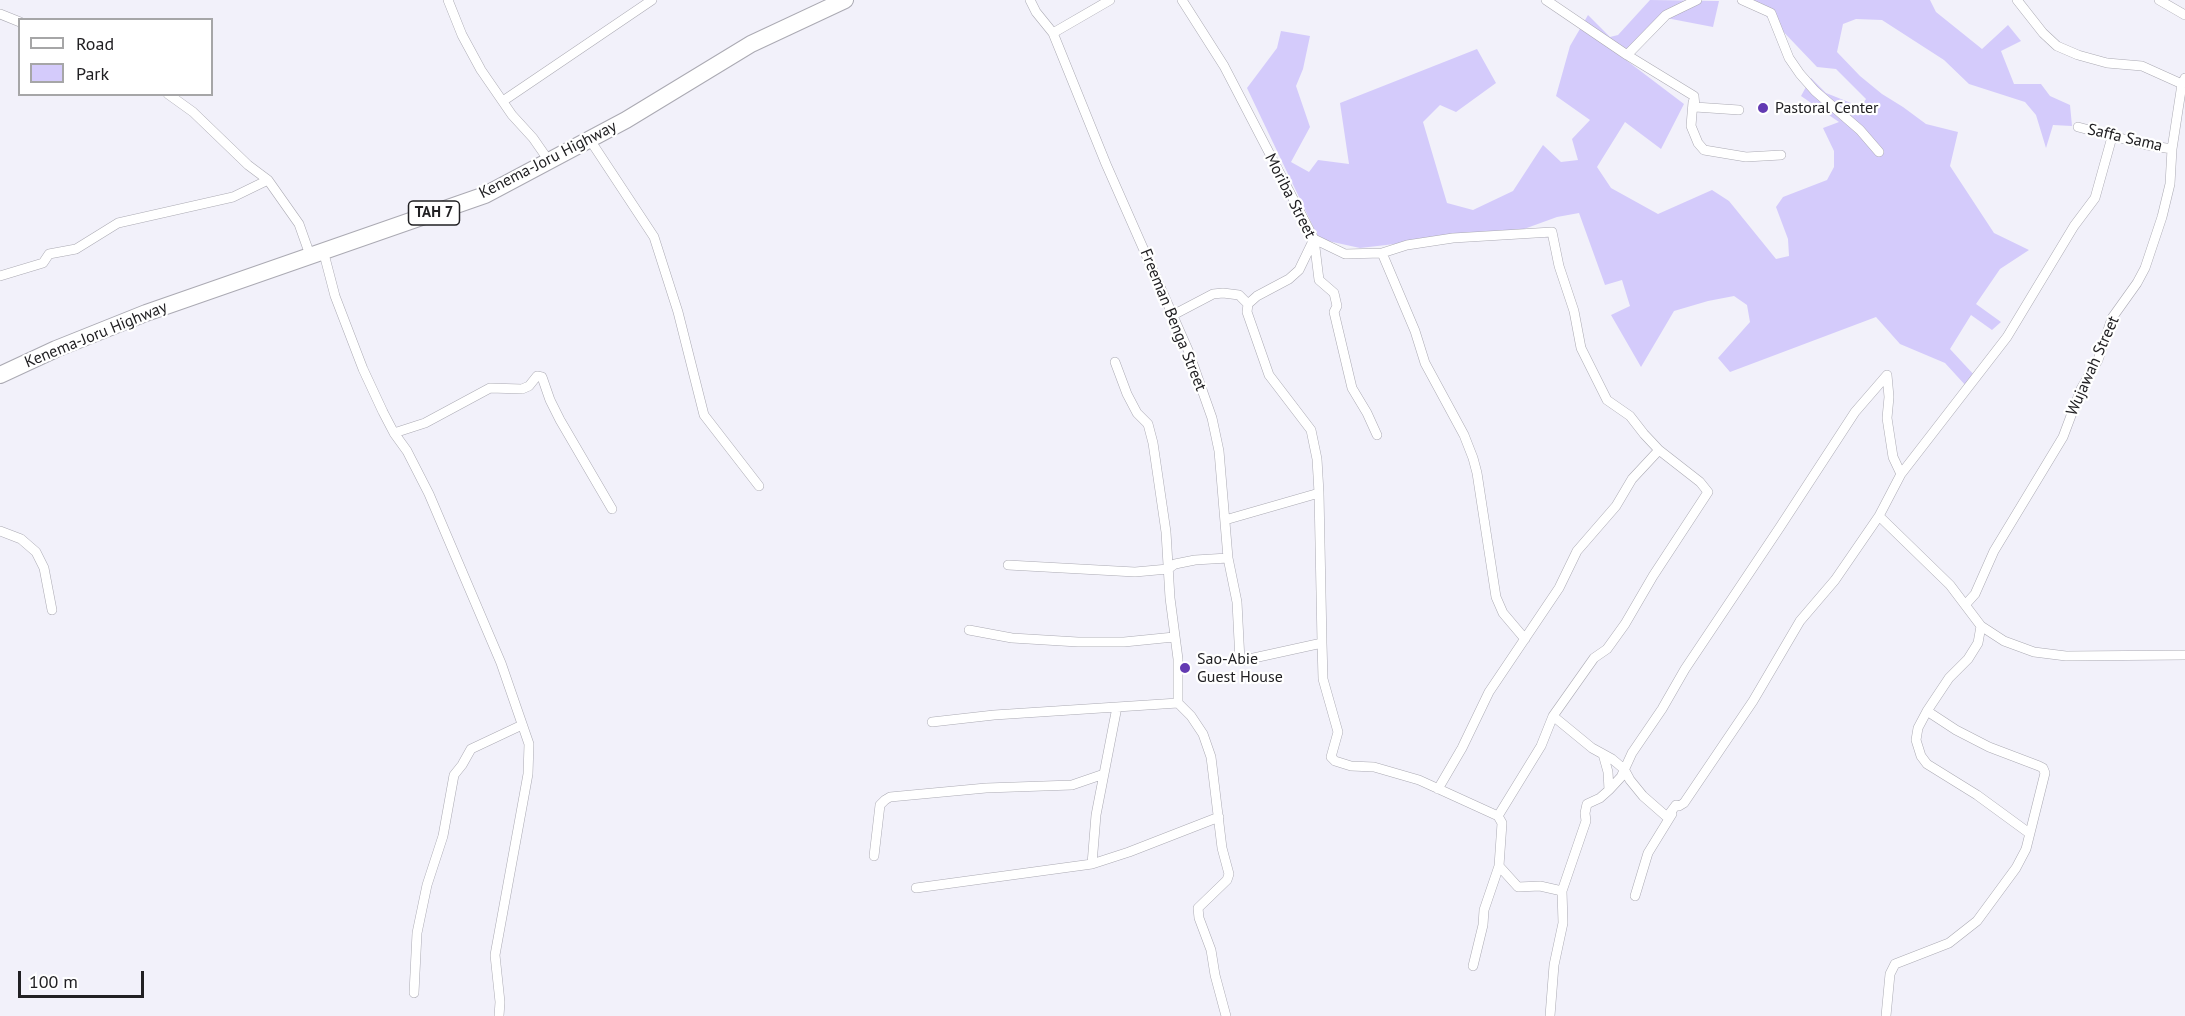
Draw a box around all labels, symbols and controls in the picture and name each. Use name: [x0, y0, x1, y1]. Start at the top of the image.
legend: [18, 18, 213, 96]
text: Road: [76, 32, 114, 55]
text: Park: [76, 62, 109, 85]
place label: Pastoral Center: [1775, 98, 1878, 118]
marker: Pastoral Center: [1756, 101, 1770, 115]
street label: Kenema-Joru Highway: [476, 117, 620, 203]
street label: Saffa Sama: [2086, 120, 2164, 156]
street label: Moriba Street: [1260, 150, 1320, 242]
road number: TAH 7: [408, 201, 460, 225]
street label: Freeman Benga Street: [1136, 246, 1210, 394]
street label: Kenema-Joru Highway: [22, 298, 170, 372]
street label: Wujawah Street: [2062, 313, 2124, 419]
place label: Sao-Abie Guest House: [1197, 649, 1283, 687]
marker: Sao-Abie Guest House: [1178, 661, 1192, 675]
scale bar: [21, 959, 147, 997]
text: 100 m: [29, 970, 78, 993]

